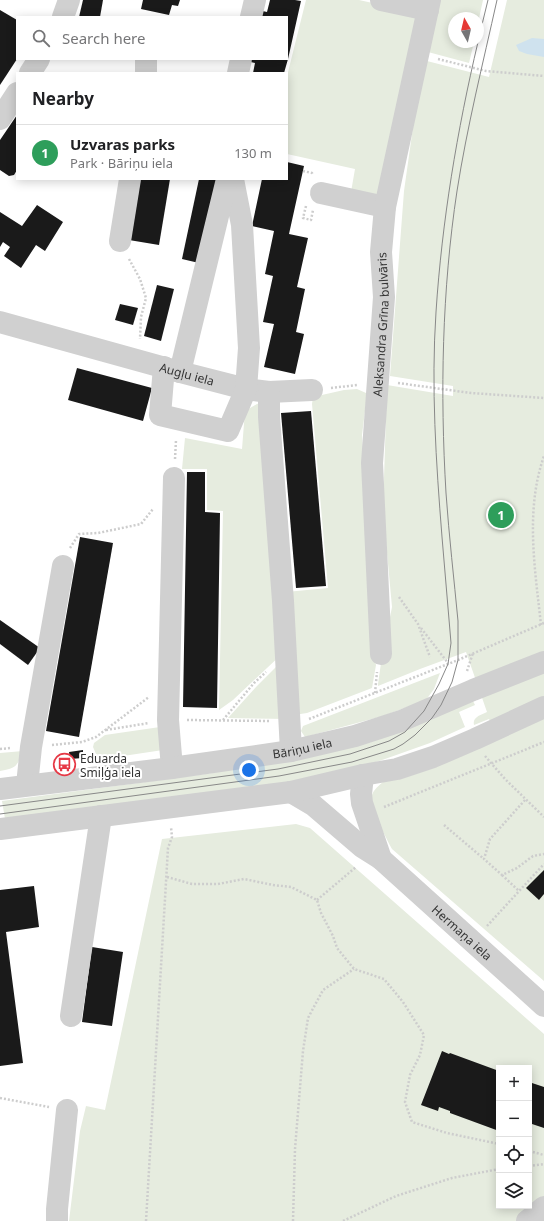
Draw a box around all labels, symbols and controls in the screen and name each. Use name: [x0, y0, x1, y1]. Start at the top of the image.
north arrow: [448, 12, 484, 48]
search box: [16, 16, 288, 60]
icon: search: [30, 27, 52, 49]
text: Search here: [62, 28, 145, 48]
text: Nearby: [32, 87, 94, 110]
text: Uzvaras parks: [70, 134, 175, 154]
text: 1: [41, 144, 49, 162]
text: 130 m: [234, 144, 272, 162]
text: Park · Bāriņu iela: [70, 154, 173, 172]
street label: Aleksandra Grīna bulvāris: [368, 252, 392, 397]
street label: Augļu iela: [158, 358, 216, 389]
pin: 1: [488, 500, 514, 530]
street label: Bāriņu iela: [271, 733, 334, 762]
place label: Eduarda Smiļģa iela: [80, 750, 141, 781]
bus stop icon: Eduarda Smiļģa iela: [52, 752, 78, 778]
your location: [239, 760, 259, 780]
street label: Hermaņa iela: [428, 901, 496, 964]
map controls: [496, 1065, 532, 1209]
button: +: [496, 1065, 532, 1101]
button: −: [496, 1101, 532, 1137]
button: locate: [496, 1137, 532, 1173]
button: layers: [496, 1173, 532, 1209]

